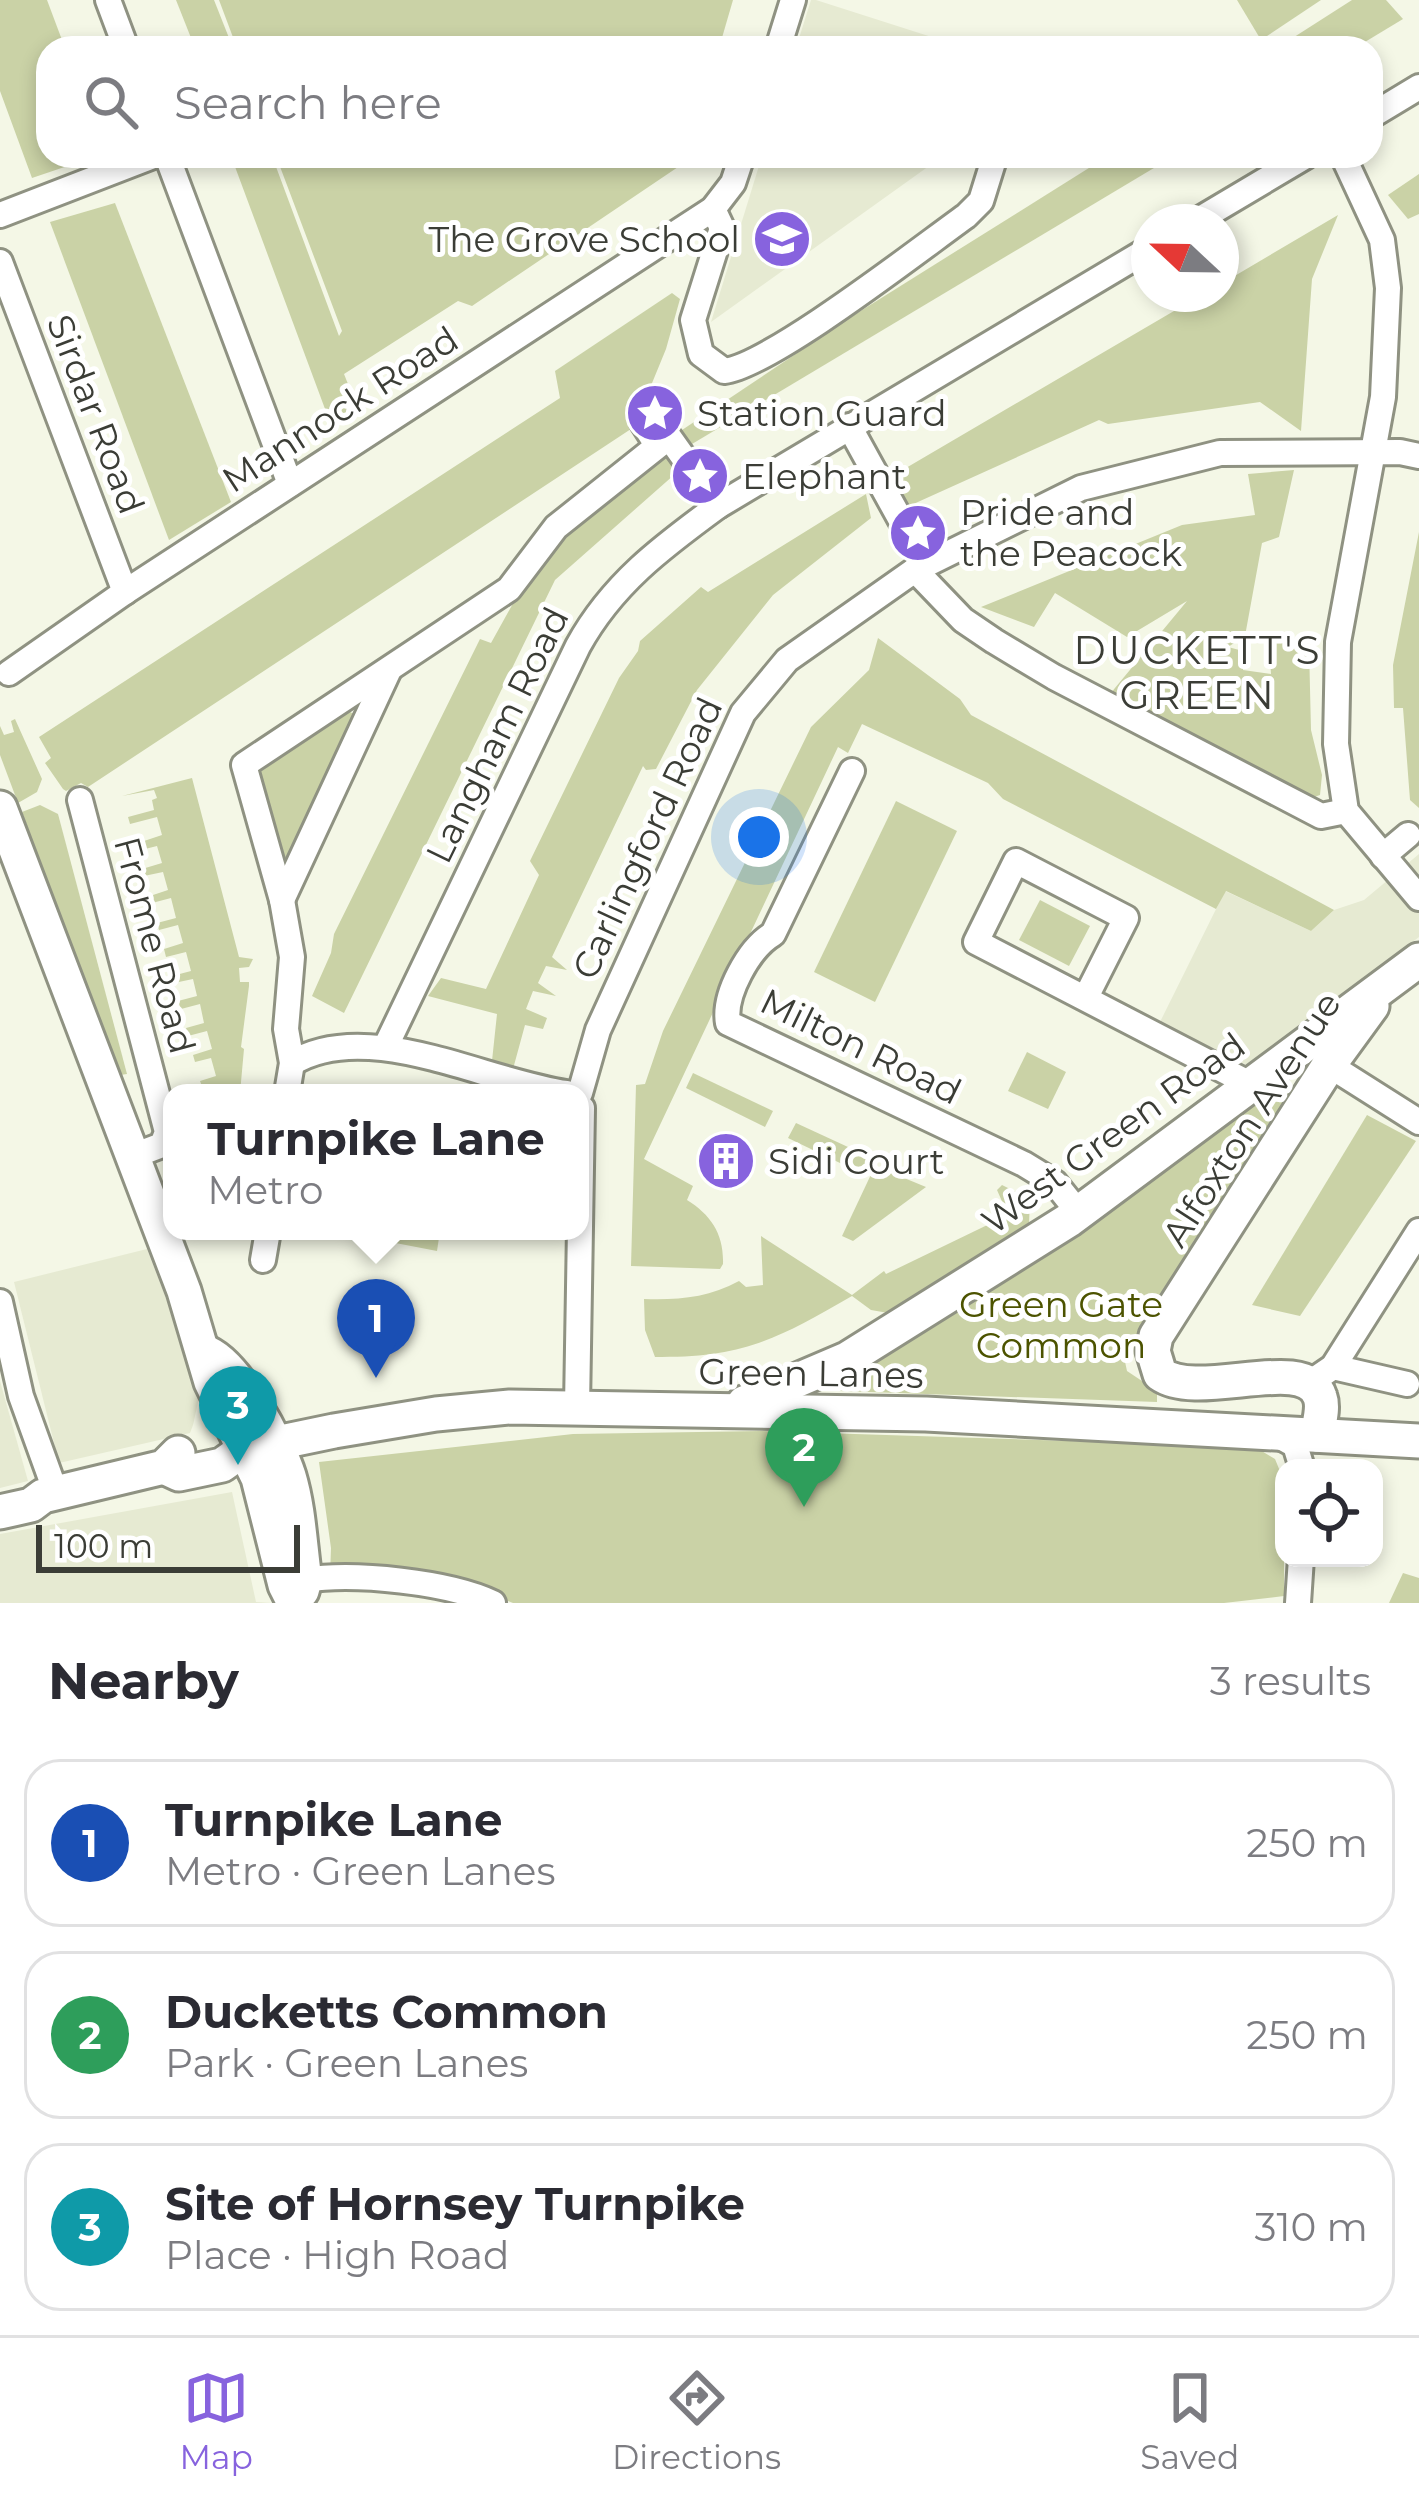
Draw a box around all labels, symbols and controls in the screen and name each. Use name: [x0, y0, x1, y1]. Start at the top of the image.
search box: [36, 36, 1383, 168]
icon: search: [78, 69, 144, 135]
text: Search here: [174, 75, 442, 130]
north arrow: [1131, 204, 1239, 312]
school or university icon: The Grove School: [751, 208, 813, 270]
place label: The Grove School: [429, 217, 740, 261]
street label: Sirdar Road: [38, 308, 154, 520]
street label: Mannock Road: [214, 316, 466, 502]
place icon: Station Guard: [624, 382, 686, 444]
place label: Station Guard: [697, 391, 947, 435]
place icon: Elephant: [669, 445, 731, 507]
place label: Elephant: [742, 454, 906, 498]
place label: Pride and the Peacock: [960, 490, 1182, 575]
place icon: Pride and the Peacock: [887, 502, 949, 564]
street label: Langham Road: [416, 600, 578, 870]
district label: DUCKETT'S GREEN: [1074, 626, 1322, 719]
street label: Carlingford Road: [563, 690, 731, 986]
your location: [729, 807, 789, 867]
street label: Frome Road: [105, 832, 205, 1058]
street label: Milton Road: [753, 978, 969, 1114]
street label: Alfoxton Avenue: [1152, 983, 1350, 1255]
street label: West Green Road: [973, 1023, 1253, 1243]
popup: [163, 1084, 589, 1240]
text: Turnpike Lane: [207, 1111, 545, 1166]
building icon: Sidi Court: [695, 1130, 757, 1192]
place label: Sidi Court: [768, 1139, 944, 1183]
text: Metro: [207, 1166, 323, 1214]
pin: 1: [337, 1279, 415, 1378]
park label: Green Gate Common: [959, 1282, 1163, 1367]
street label: Green Lanes: [698, 1349, 924, 1397]
pin: 3: [199, 1366, 277, 1465]
pin: 2: [765, 1408, 843, 1507]
map controls: [1275, 1459, 1383, 1567]
button: locate: [1275, 1459, 1383, 1567]
scale bar: [36, 1519, 300, 1572]
text: 100 m: [54, 1526, 153, 1566]
text: Nearby: [48, 1650, 239, 1712]
text: 3 results: [1210, 1657, 1371, 1705]
text: Turnpike Lane: [165, 1792, 502, 1847]
text: 1: [82, 1819, 98, 1867]
text: 250 m: [1246, 1819, 1368, 1867]
text: Metro · Green Lanes: [165, 1847, 555, 1895]
text: Ducketts Common: [165, 1984, 608, 2039]
text: 2: [78, 2011, 102, 2059]
text: 250 m: [1246, 2011, 1368, 2059]
text: Park · Green Lanes: [165, 2039, 528, 2087]
text: Site of Hornsey Turnpike: [165, 2176, 745, 2231]
text: 3: [78, 2203, 102, 2251]
text: 310 m: [1255, 2203, 1368, 2251]
text: Place · High Road: [165, 2231, 509, 2279]
tab: Map: [180, 2365, 253, 2477]
tab: Directions: [612, 2365, 781, 2477]
tab: Saved: [1140, 2365, 1239, 2477]

